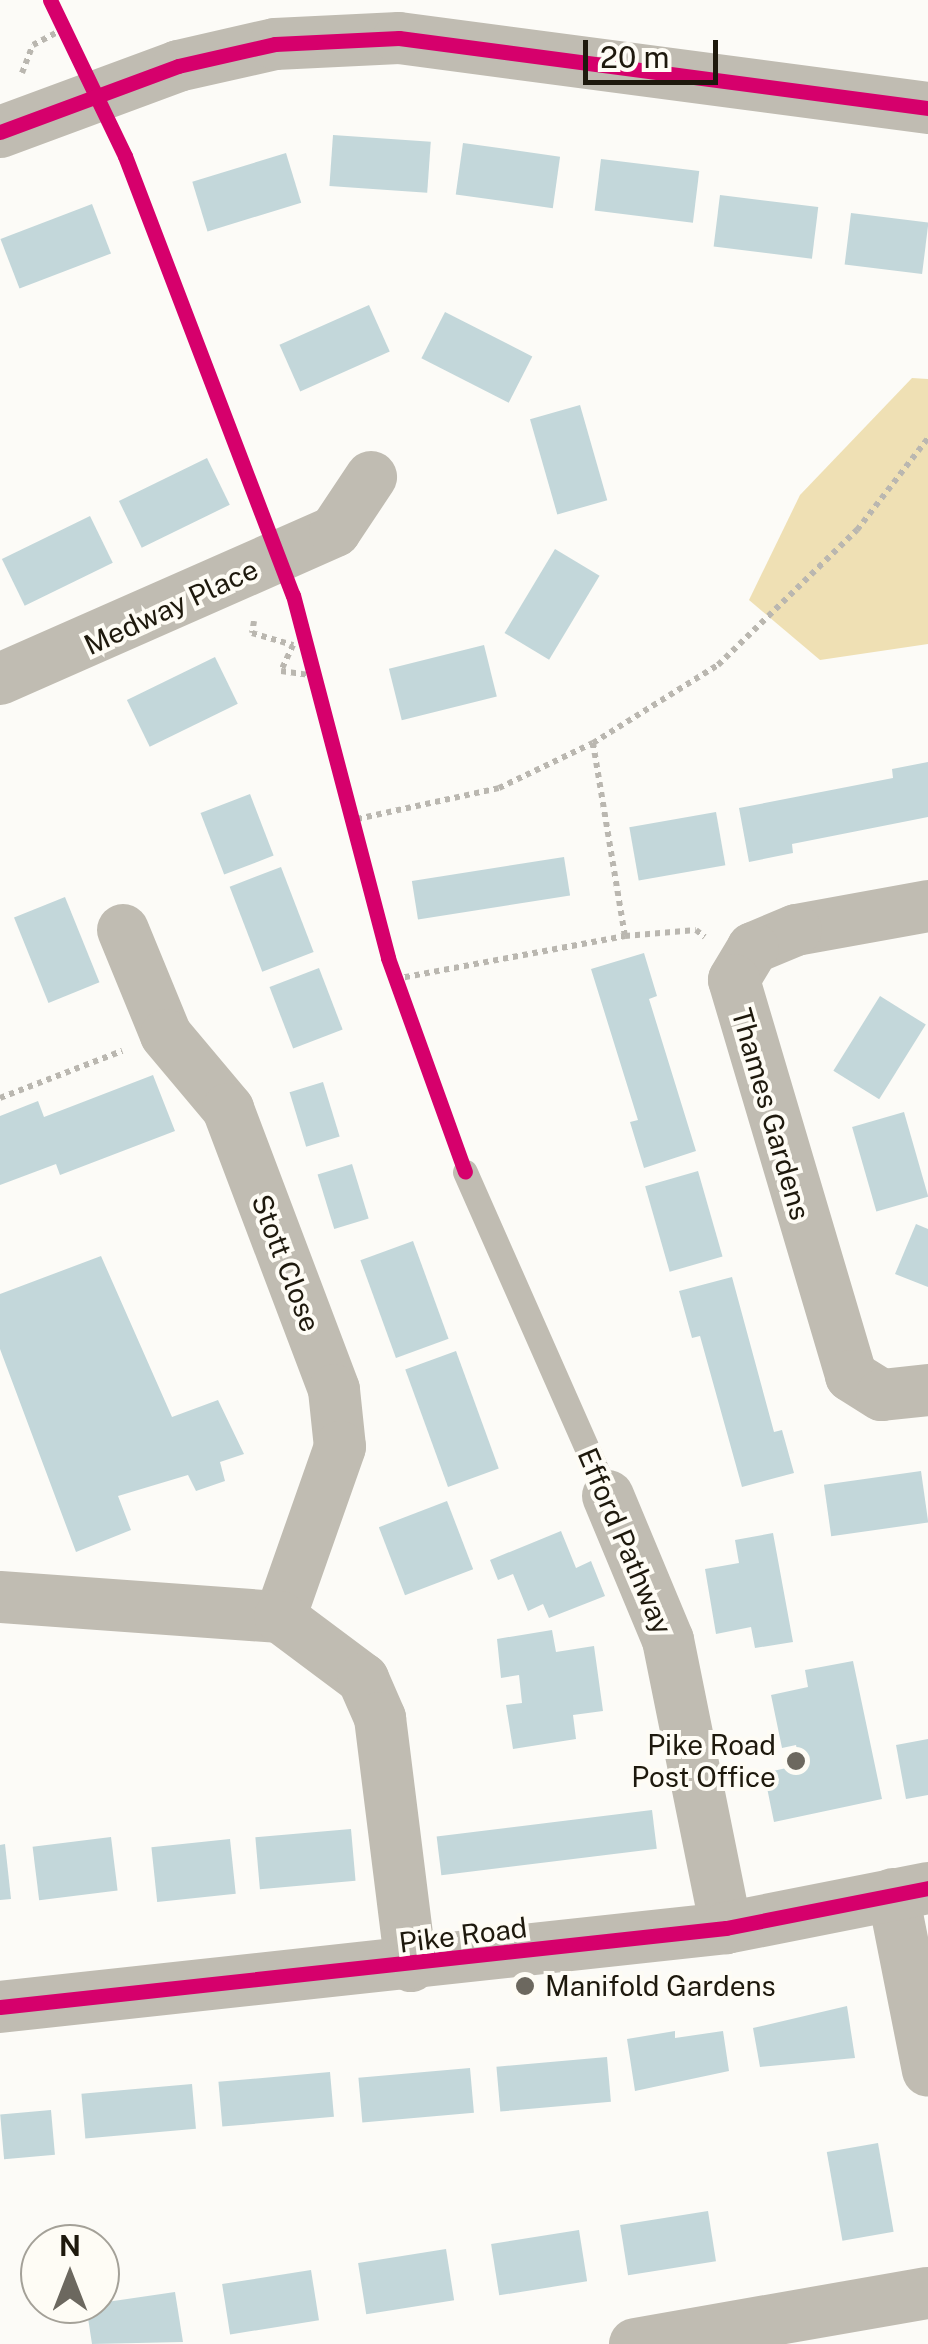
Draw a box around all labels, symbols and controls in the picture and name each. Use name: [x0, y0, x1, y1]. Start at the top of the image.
scale bar: [588, 20, 723, 82]
text: 20 m: [600, 39, 669, 75]
street label: Medway Place: [79, 552, 263, 662]
street label: Thames Gardens: [725, 1004, 817, 1224]
street label: Stott Close: [245, 1190, 327, 1336]
street label: Efford Pathway: [571, 1443, 679, 1639]
place label: Pike Road Post Office: [631, 1728, 776, 1794]
marker: Pike Road Post Office: [785, 1750, 807, 1772]
street label: Pike Road: [397, 1910, 529, 1960]
place label: Manifold Gardens: [545, 1969, 776, 2003]
marker: Manifold Gardens: [514, 1975, 536, 1997]
north arrow: [20, 2224, 120, 2324]
text: N: [59, 2229, 81, 2262]

